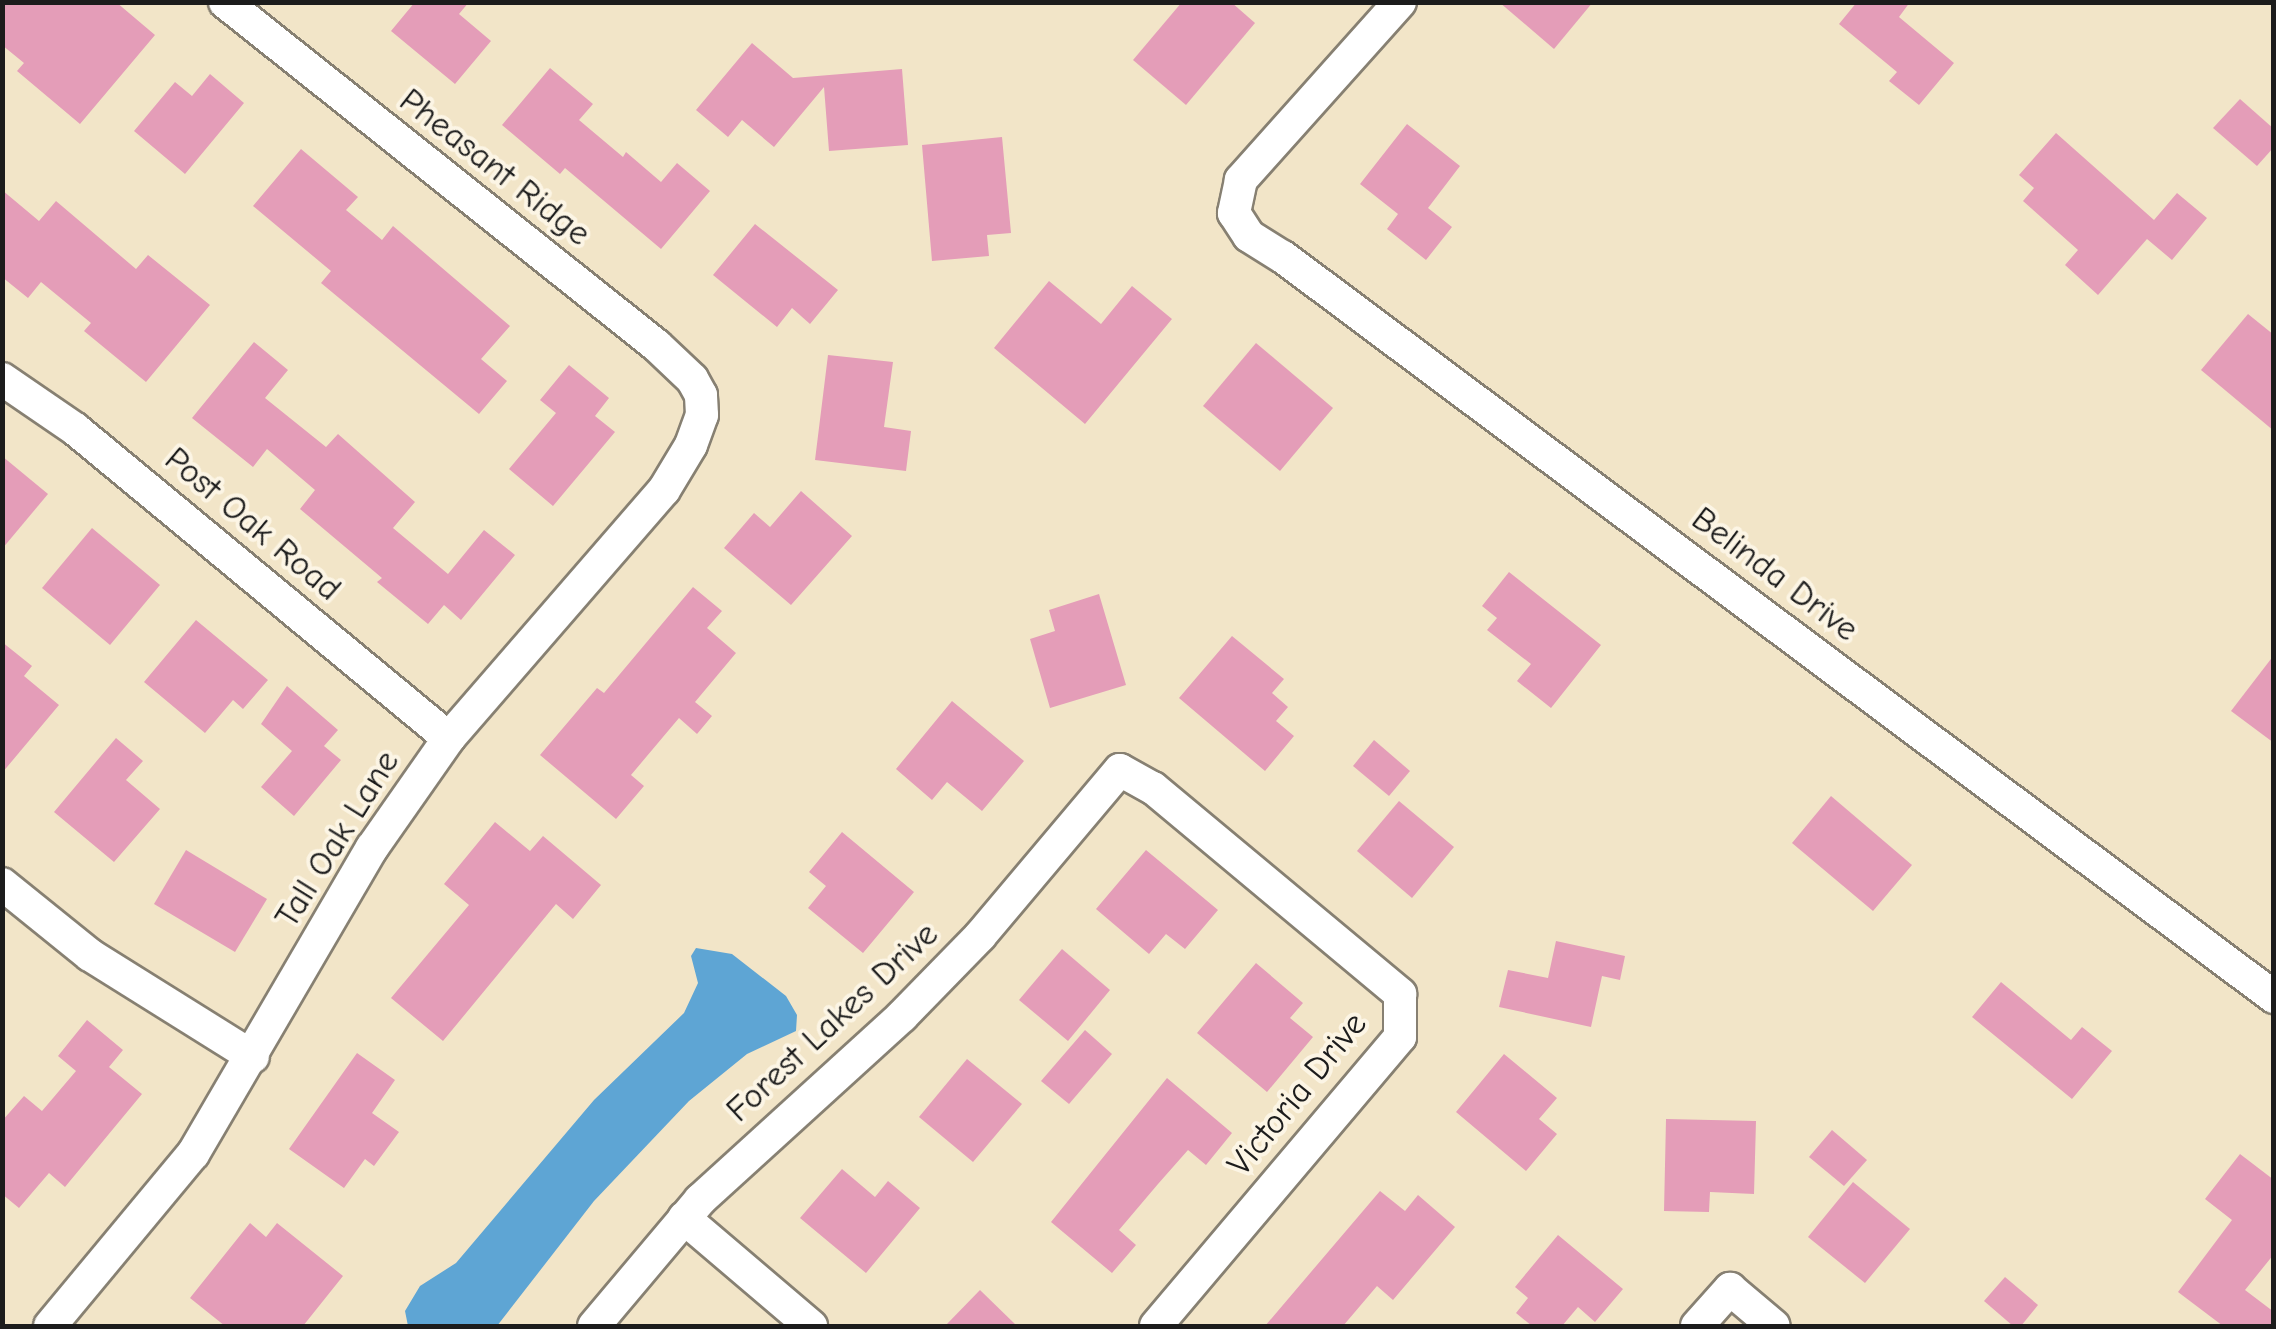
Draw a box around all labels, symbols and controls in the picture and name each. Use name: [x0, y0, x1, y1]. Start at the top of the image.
street label: Pheasant Ridge: [391, 79, 599, 255]
street label: Post Oak Road: [156, 438, 350, 610]
street label: Belinda Drive: [1683, 498, 1867, 650]
street label: Tall Oak Lane: [266, 743, 408, 935]
street label: Forest Lakes Drive: [717, 913, 947, 1131]
street label: Victoria Drive: [1218, 1004, 1376, 1184]

